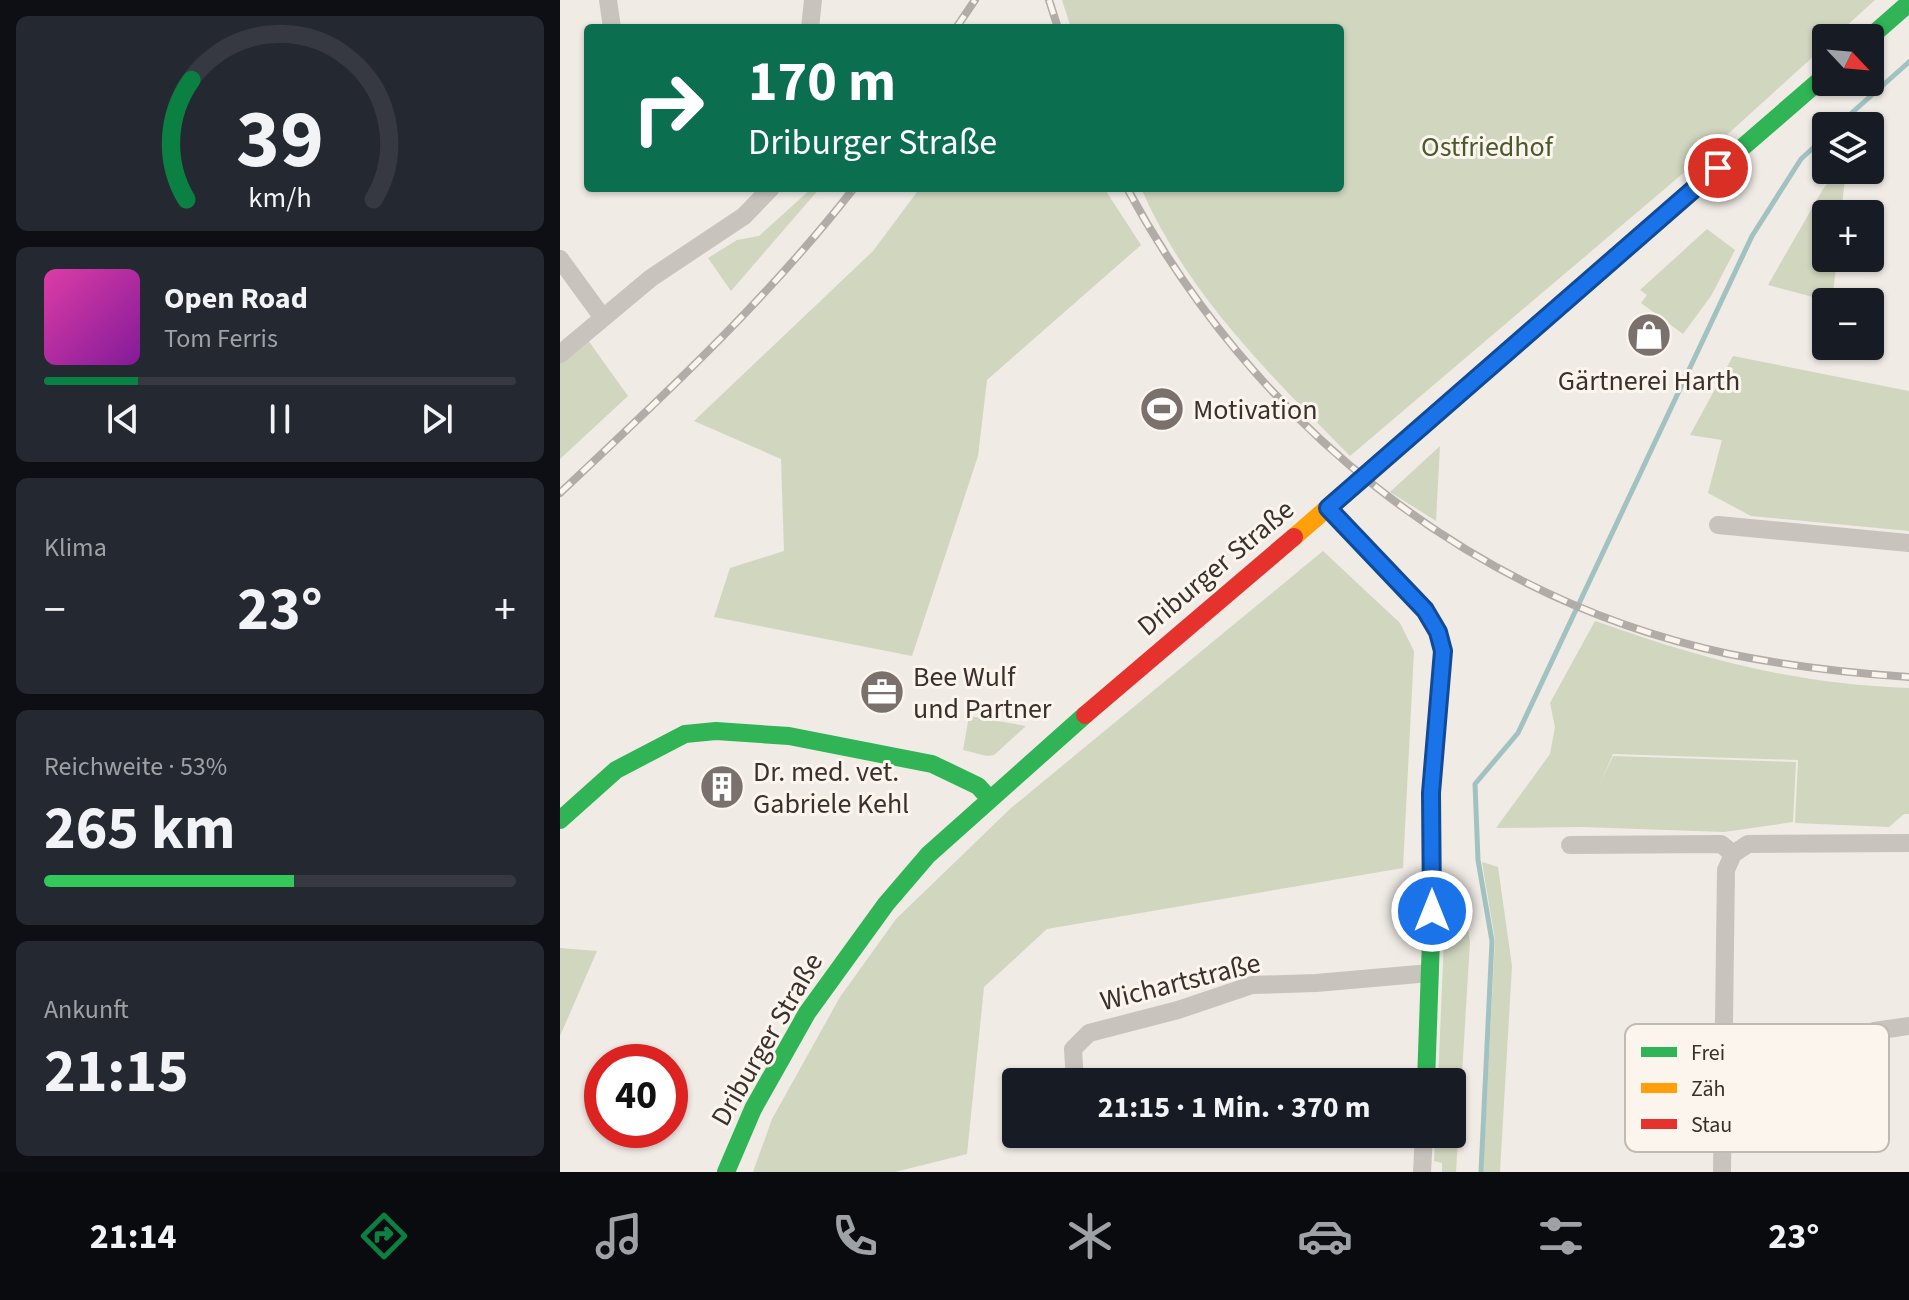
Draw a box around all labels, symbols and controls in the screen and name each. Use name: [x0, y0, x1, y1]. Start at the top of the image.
north arrow: [1812, 24, 1884, 96]
map controls: [1812, 24, 1884, 360]
text: 170 m: [748, 43, 896, 122]
icon: right: [616, 56, 720, 160]
text: 39: [236, 80, 324, 198]
button: layers: [1812, 112, 1884, 184]
text: Driburger Straße: [748, 117, 997, 168]
park label: Ostfriedhof: [1421, 127, 1554, 167]
pin: [1684, 134, 1752, 202]
icon: arrive: [1696, 146, 1740, 190]
text: km/h: [248, 178, 312, 218]
button: +: [1812, 200, 1884, 272]
text: Open Road: [164, 277, 308, 320]
button: −: [1812, 288, 1884, 360]
shop icon: Gärtnerei Harth: [1625, 311, 1673, 359]
text: Tom Ferris: [164, 320, 278, 357]
place label: Gärtnerei Harth: [1558, 361, 1740, 401]
sports icon: Motivation: [1138, 385, 1186, 433]
place label: Motivation: [1193, 390, 1318, 430]
icon: previous: [101, 397, 145, 441]
icon: pause: [258, 397, 302, 441]
icon: next: [415, 397, 459, 441]
street label: Driburger Straße: [1129, 490, 1303, 645]
text: Klima: [44, 529, 107, 566]
text: 23°: [237, 568, 323, 653]
text: −: [44, 579, 66, 642]
text: +: [494, 579, 516, 642]
place label: Bee Wulf und Partner: [913, 657, 1052, 729]
office icon: Bee Wulf und Partner: [858, 668, 906, 716]
text: Reichweite · 53%: [44, 748, 227, 785]
place label: Dr. med. vet. Gabriele Kehl: [753, 752, 909, 824]
building icon: Dr. med. vet. Gabriele Kehl: [698, 763, 746, 811]
text: 265 km: [44, 787, 235, 872]
position arrow: [1390, 869, 1474, 953]
street label: Wichartstraße: [1096, 943, 1265, 1021]
street label: Driburger Straße: [701, 946, 833, 1133]
text: Ankunft: [44, 991, 129, 1028]
legend: [1625, 1024, 1889, 1152]
text: 21:15: [44, 1030, 189, 1115]
text: Frei: [1691, 1037, 1725, 1069]
speed limit sign: 40: [584, 1044, 688, 1148]
text: Zäh: [1691, 1073, 1726, 1105]
text: 21:15 · 1 Min. · 370 m: [1098, 1086, 1370, 1129]
text: Stau: [1691, 1109, 1732, 1141]
icon: directions: [356, 1208, 412, 1264]
icon: music: [591, 1208, 647, 1264]
icon: phone: [827, 1208, 883, 1264]
icon: climate: [1062, 1208, 1118, 1264]
icon: car: [1297, 1208, 1353, 1264]
icon: filters: [1533, 1208, 1589, 1264]
text: 21:14: [90, 1211, 177, 1262]
text: 23°: [1768, 1211, 1819, 1262]

